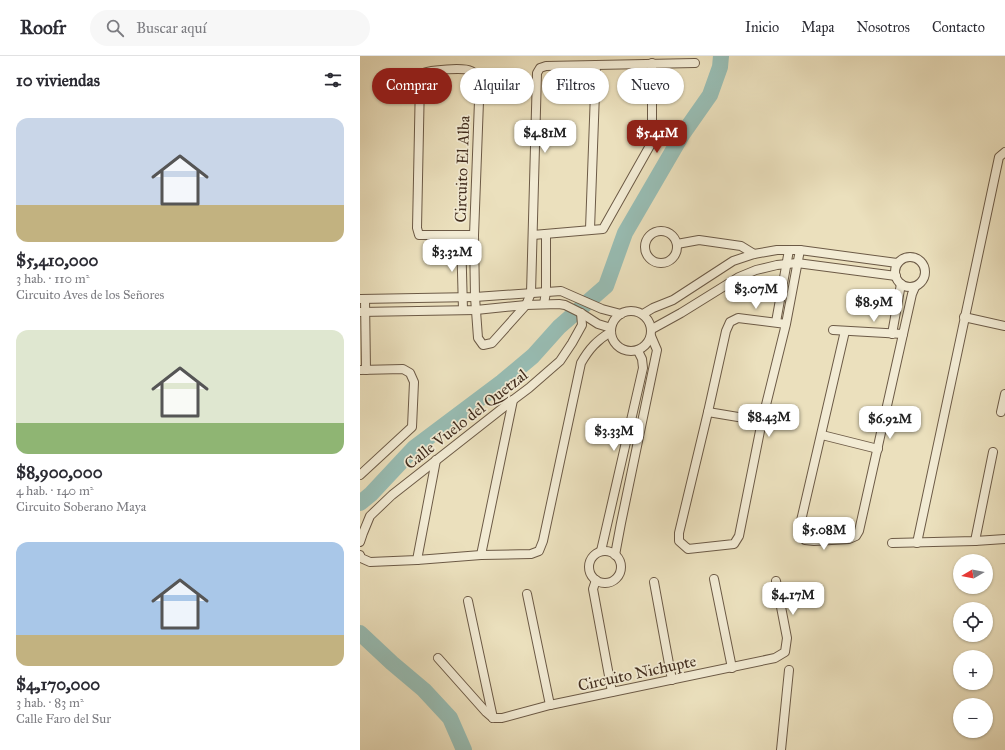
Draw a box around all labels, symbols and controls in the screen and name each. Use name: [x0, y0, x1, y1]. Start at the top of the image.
search box: [90, 10, 370, 46]
text: Roofr: [20, 16, 66, 39]
icon: search: [104, 17, 126, 39]
text: Buscar aquí: [136, 19, 207, 37]
text: Inicio: [745, 19, 779, 36]
text: Mapa: [801, 19, 834, 36]
text: Nosotros: [856, 19, 910, 36]
text: Contacto: [932, 19, 985, 36]
chip: Comprar: [372, 68, 452, 104]
chip: Alquilar: [460, 68, 534, 104]
chip: Filtros: [542, 68, 609, 104]
chip: Nuevo: [617, 68, 684, 104]
icon: filters: [322, 69, 344, 91]
text: 10 viviendas: [16, 70, 100, 91]
street label: Circuito El Alba: [451, 115, 473, 223]
pin: $4.81M: [512, 120, 578, 154]
pin: $5.41M: [624, 120, 690, 154]
text: $4.81M: [523, 125, 567, 141]
text: $5.41M: [636, 125, 678, 141]
icon: home: [144, 144, 216, 216]
pin: $3.32M: [419, 239, 485, 273]
text: $3.32M: [432, 244, 472, 260]
text: $5,410,000: [16, 250, 98, 271]
text: 3 hab. · 110 m²: [16, 271, 89, 287]
pin: $3.07M: [723, 276, 789, 310]
text: $3.07M: [734, 281, 778, 297]
text: Circuito Aves de los Señores: [16, 287, 164, 303]
pin: $8.9M: [846, 289, 902, 323]
text: $8.9M: [855, 294, 893, 310]
icon: home: [144, 356, 216, 428]
street label: Calle Vuelo del Quetzal: [401, 365, 532, 473]
pin: $8.43M: [736, 404, 802, 438]
pin: $6.92M: [857, 406, 923, 440]
text: $8.43M: [747, 409, 791, 425]
text: $6.92M: [868, 411, 912, 427]
pin: $3.33M: [581, 418, 647, 452]
text: $3.33M: [594, 423, 634, 439]
text: $8,900,000: [16, 462, 103, 483]
text: 4 hab. · 140 m²: [16, 483, 94, 499]
text: Circuito Soberano Maya: [16, 499, 146, 515]
pin: $5.08M: [791, 517, 857, 551]
text: $5.08M: [802, 522, 846, 538]
north arrow: [953, 554, 993, 594]
map controls: [953, 554, 993, 738]
icon: home: [144, 568, 216, 640]
pin: $4.17M: [760, 582, 826, 616]
text: $4.17M: [771, 587, 815, 603]
button: locate: [953, 602, 993, 642]
button: +: [953, 650, 993, 690]
street label: Circuito Nichupte: [576, 651, 698, 695]
text: $4,170,000: [16, 674, 100, 695]
text: 3 hab. · 83 m²: [16, 695, 84, 711]
button: −: [953, 698, 993, 738]
text: Calle Faro del Sur: [16, 711, 111, 727]

